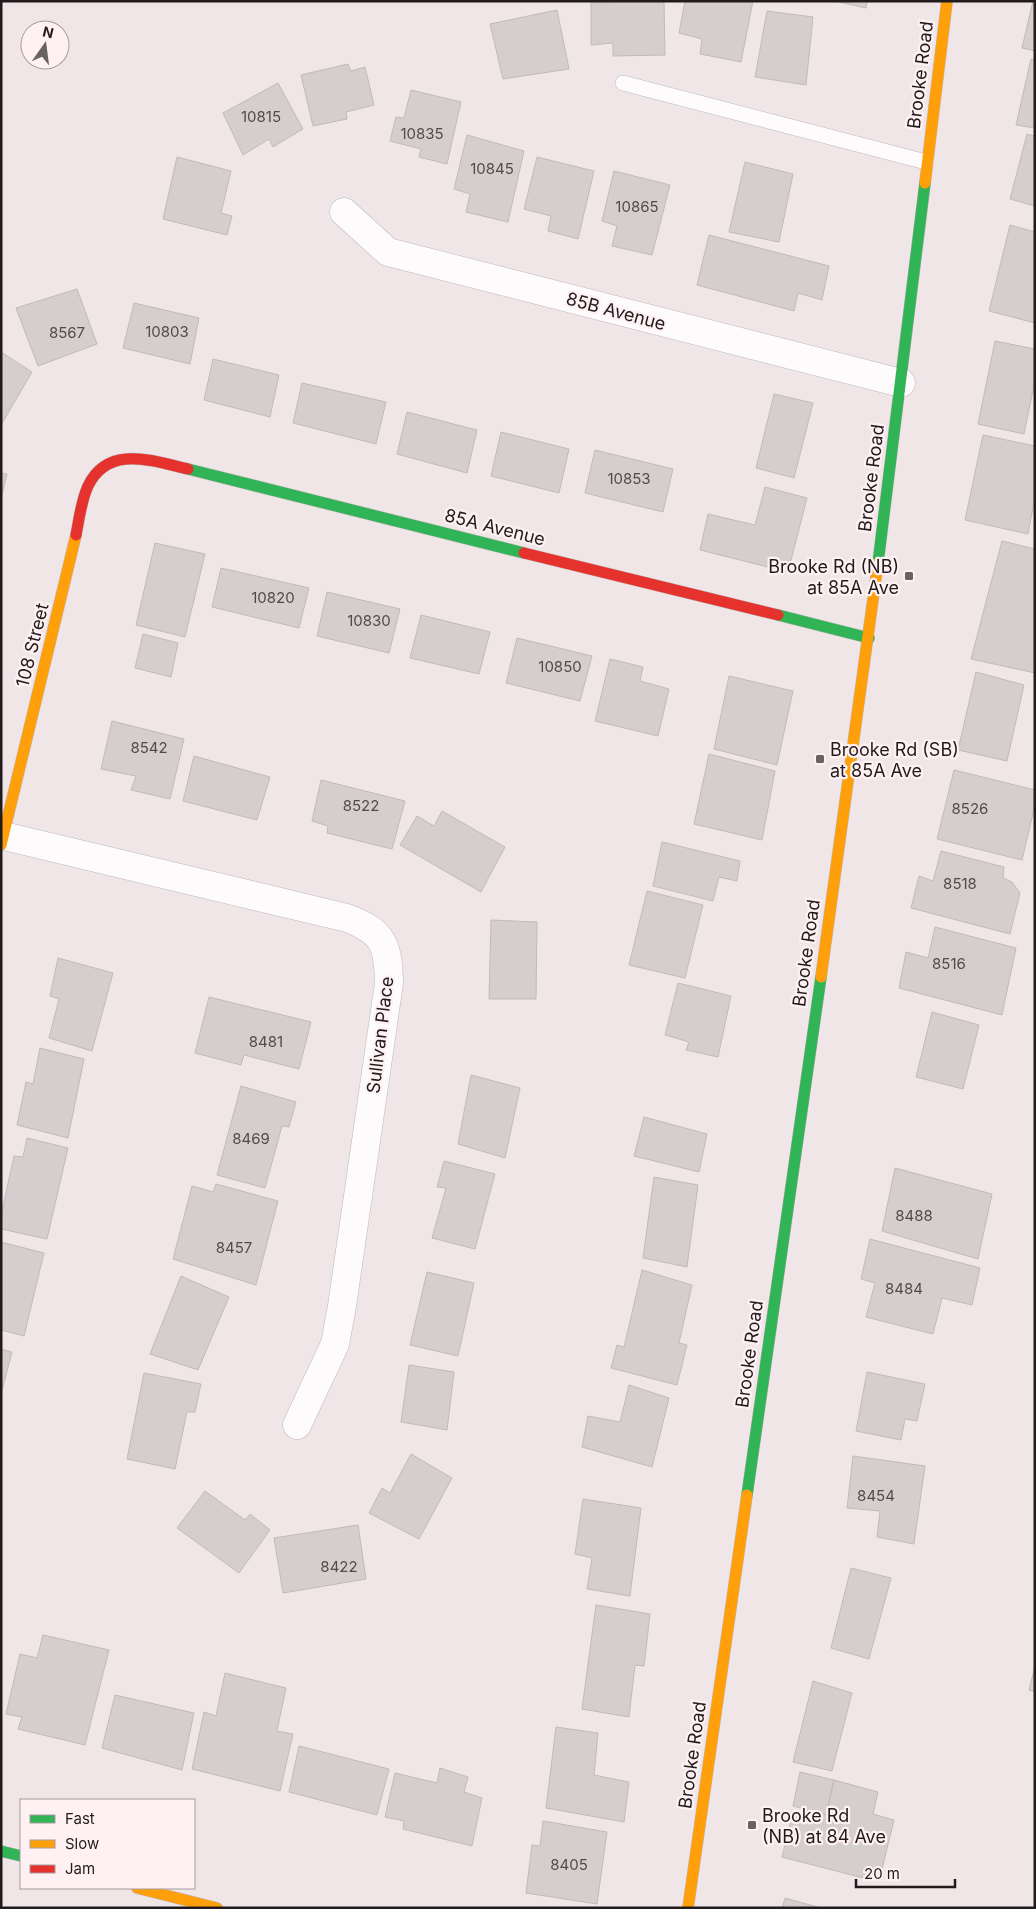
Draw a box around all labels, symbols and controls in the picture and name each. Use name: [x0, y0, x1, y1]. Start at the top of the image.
north arrow: [20, 20, 70, 70]
street label: Brooke Road: [903, 20, 937, 130]
text: N: [41, 22, 55, 41]
house number: 10815: [241, 107, 281, 126]
house number: 10835: [400, 124, 444, 143]
house number: 10845: [470, 159, 514, 178]
house number: 10865: [615, 197, 659, 216]
street label: 85B Avenue: [564, 288, 668, 334]
house number: 10803: [145, 322, 189, 341]
house number: 8567: [49, 323, 85, 342]
street label: Brooke Road: [854, 423, 888, 533]
house number: 10853: [607, 469, 651, 488]
street label: 85A Avenue: [443, 504, 547, 550]
place label: Brooke Rd (NB) at 85A Ave: [768, 556, 899, 598]
marker: Brooke Rd (NB) at 85A Ave: [903, 570, 915, 582]
house number: 10820: [251, 588, 295, 607]
street label: 108 Street: [11, 601, 53, 689]
house number: 10830: [347, 611, 391, 630]
house number: 10850: [538, 657, 582, 676]
house number: 8542: [130, 738, 168, 757]
place label: Brooke Rd (SB) at 85A Ave: [830, 739, 959, 781]
marker: Brooke Rd (SB) at 85A Ave: [814, 753, 826, 765]
house number: 8522: [343, 796, 379, 815]
house number: 8526: [952, 799, 988, 818]
house number: 8518: [943, 874, 977, 893]
street label: Brooke Road: [788, 898, 824, 1008]
house number: 8516: [932, 954, 966, 973]
street label: Sullivan Place: [362, 975, 398, 1095]
house number: 8481: [249, 1032, 283, 1051]
house number: 8469: [232, 1129, 270, 1148]
house number: 8488: [895, 1206, 933, 1225]
house number: 8457: [216, 1238, 252, 1257]
house number: 8484: [885, 1279, 923, 1298]
street label: Brooke Road: [731, 1299, 767, 1409]
house number: 8454: [857, 1486, 895, 1505]
house number: 8422: [320, 1557, 358, 1576]
street label: Brooke Road: [674, 1700, 710, 1810]
legend: [20, 1799, 195, 1889]
place label: Brooke Rd (NB) at 84 Ave: [762, 1805, 886, 1847]
text: Fast: [65, 1809, 95, 1828]
marker: Brooke Rd (NB) at 84 Ave: [746, 1819, 758, 1831]
text: Slow: [65, 1834, 99, 1853]
house number: 8405: [550, 1855, 588, 1874]
scale bar: [856, 1856, 955, 1888]
text: Jam: [65, 1859, 95, 1878]
text: 20 m: [864, 1864, 900, 1883]

